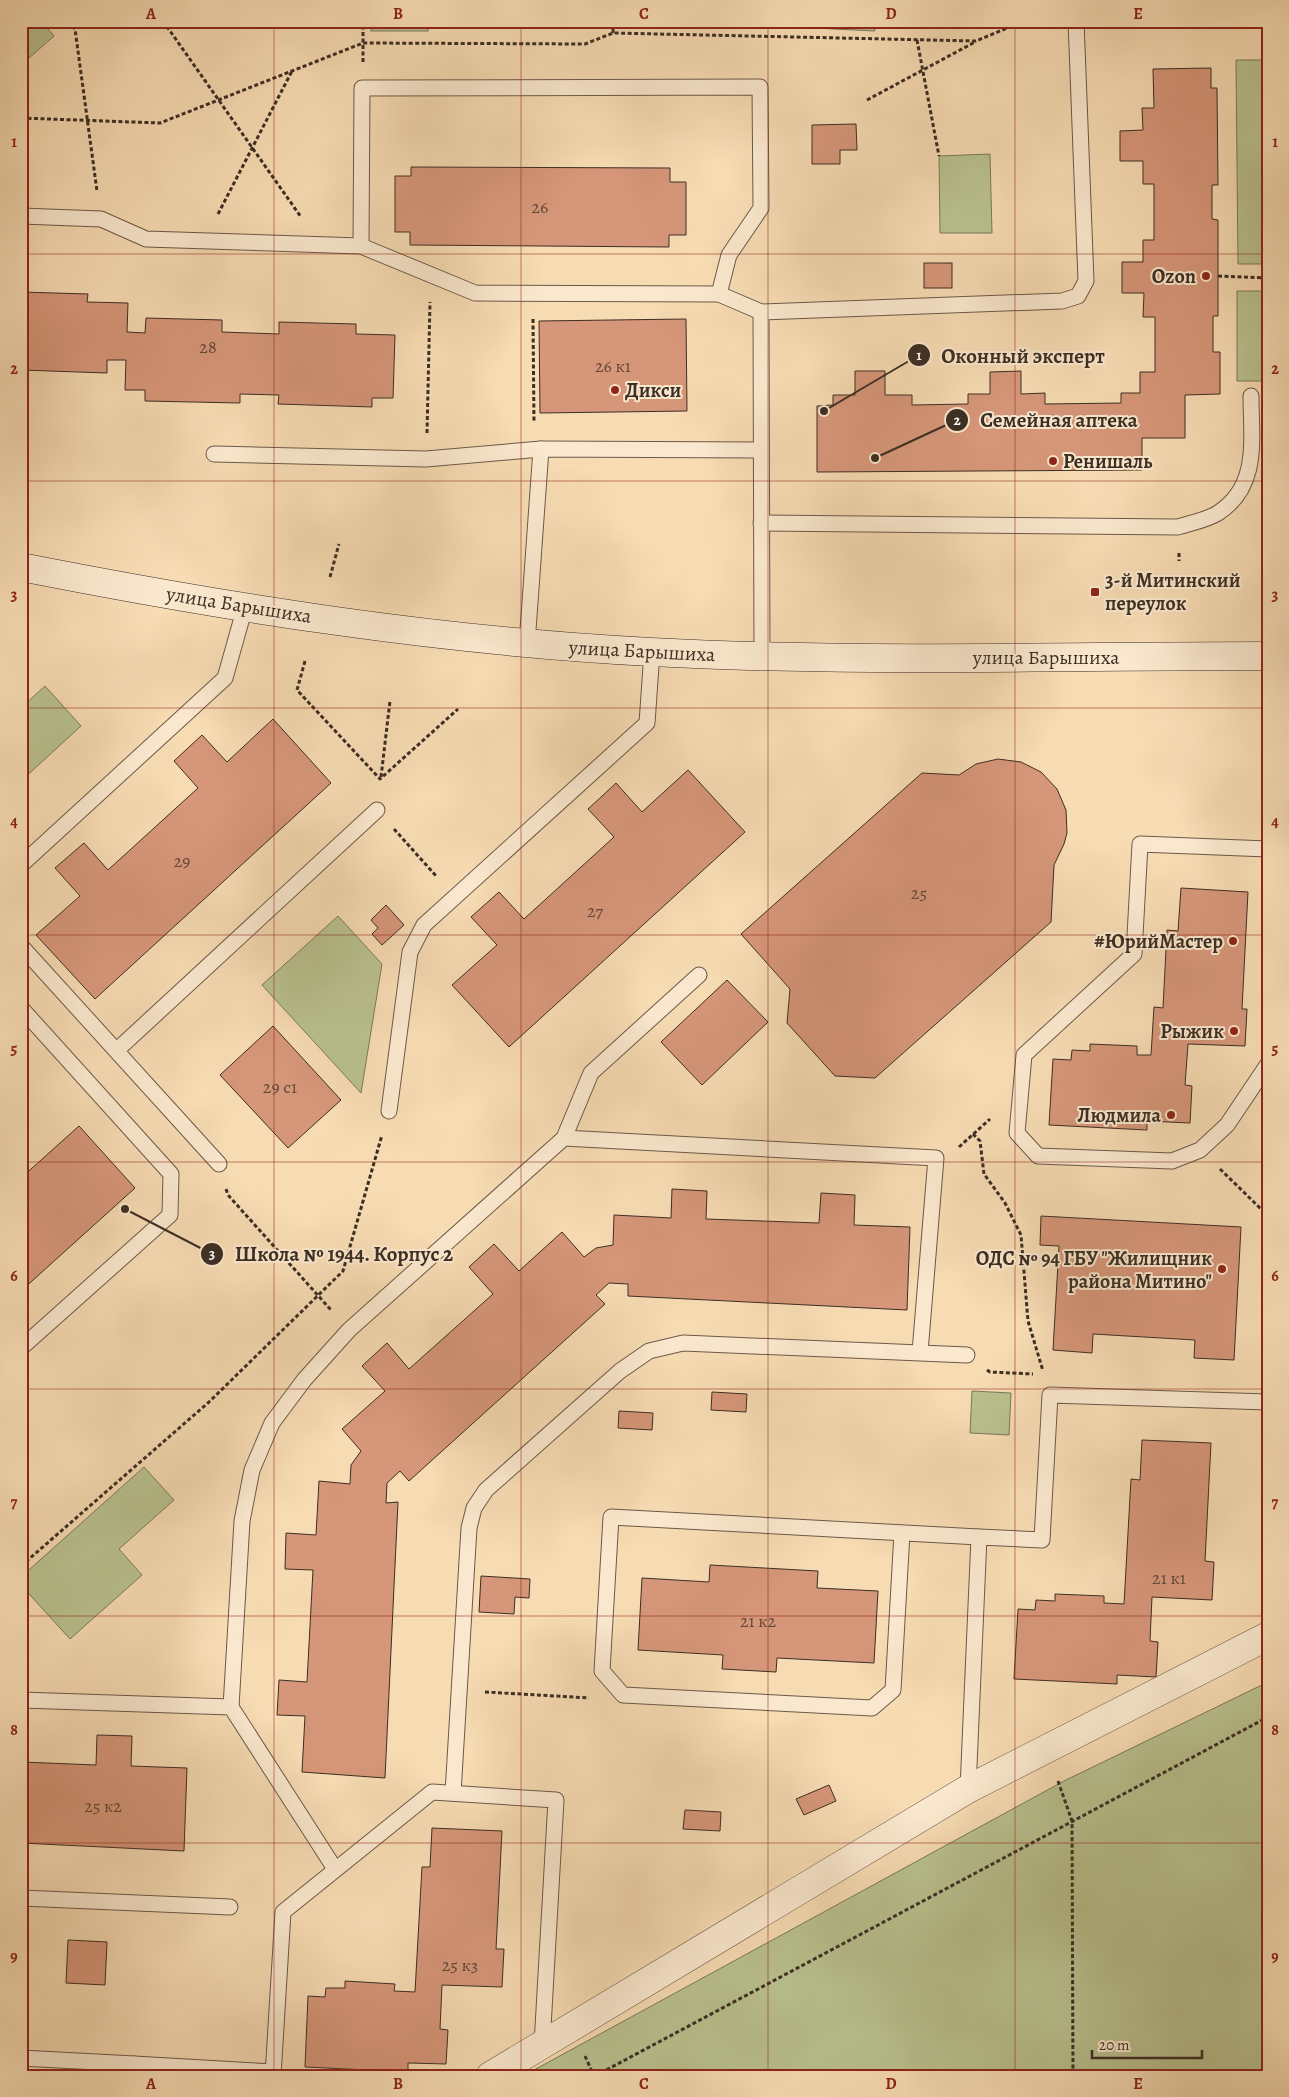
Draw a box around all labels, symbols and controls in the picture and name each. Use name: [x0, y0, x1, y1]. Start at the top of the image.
text: A: [145, 3, 157, 25]
text: B: [393, 3, 403, 25]
text: C: [639, 3, 649, 25]
text: D: [885, 3, 897, 25]
text: E: [1133, 3, 1143, 25]
text: 1: [11, 131, 17, 153]
text: 1: [1272, 131, 1278, 153]
house number: 26: [532, 195, 548, 219]
place label: Ozon: [1152, 263, 1196, 290]
marker: Ozon: [1200, 270, 1212, 282]
house number: 28: [199, 335, 217, 359]
callout: Оконный эксперт: [906, 337, 1115, 373]
text: Оконный эксперт: [941, 342, 1105, 370]
text: 1: [916, 345, 922, 365]
house number: 26 к1: [595, 354, 631, 378]
text: 2: [10, 358, 18, 380]
text: 2: [1271, 358, 1279, 380]
place label: Дикси: [625, 377, 682, 404]
marker: Дикси: [609, 384, 621, 396]
callout: Семейная аптека: [945, 402, 1148, 438]
text: Семейная аптека: [980, 406, 1138, 434]
text: 2: [953, 410, 961, 430]
place label: Ренишаль: [1063, 448, 1152, 475]
marker: Ренишаль: [1047, 455, 1059, 467]
place label: 3-й Митинский переулок: [1105, 567, 1241, 617]
street label: улица Барышиха: [163, 580, 314, 630]
text: 3: [11, 584, 18, 606]
text: 3: [1272, 584, 1279, 606]
marker: 3-й Митинский переулок: [1089, 586, 1101, 598]
street label: улица Барышиха: [567, 634, 717, 668]
street label: улица Барышиха: [972, 644, 1120, 671]
text: 4: [10, 811, 18, 833]
text: 4: [1271, 811, 1279, 833]
house number: 29: [174, 849, 190, 873]
house number: 25: [911, 881, 927, 905]
house number: 27: [587, 899, 603, 923]
place label: #ЮрийМастер: [1094, 928, 1223, 955]
marker: #ЮрийМастер: [1227, 935, 1239, 947]
place label: Рыжик: [1160, 1018, 1224, 1045]
marker: Рыжик: [1228, 1025, 1240, 1037]
text: 5: [11, 1038, 18, 1060]
text: 5: [1272, 1038, 1279, 1060]
house number: 29 с1: [263, 1075, 297, 1099]
place label: Людмила: [1077, 1102, 1161, 1129]
marker: Людмила: [1165, 1109, 1177, 1121]
callout: Школа № 1944. Корпус 2: [200, 1236, 464, 1272]
text: Школа № 1944. Корпус 2: [235, 1240, 453, 1268]
text: 3: [209, 1244, 215, 1264]
place label: ОДС № 94 ГБУ "Жилищник района Митино": [976, 1245, 1212, 1295]
marker: ОДС № 94 ГБУ "Жилищник района Митино": [1216, 1263, 1228, 1275]
text: 6: [10, 1265, 18, 1287]
text: 6: [1271, 1265, 1279, 1287]
text: 7: [11, 1492, 18, 1514]
text: 7: [1272, 1492, 1279, 1514]
house number: 21 к1: [1152, 1566, 1186, 1590]
house number: 21 к2: [740, 1609, 777, 1633]
text: 8: [10, 1719, 18, 1741]
text: 8: [1271, 1719, 1279, 1741]
house number: 25 к2: [84, 1794, 122, 1818]
text: 9: [10, 1946, 18, 1968]
text: 9: [1271, 1946, 1279, 1968]
house number: 25 к3: [442, 1953, 478, 1977]
scale bar: [1092, 2027, 1202, 2059]
text: 20 m: [1099, 2035, 1130, 2055]
text: A: [145, 2073, 157, 2095]
text: B: [393, 2073, 403, 2095]
text: C: [639, 2073, 649, 2095]
text: D: [885, 2073, 897, 2095]
text: E: [1133, 2073, 1143, 2095]

